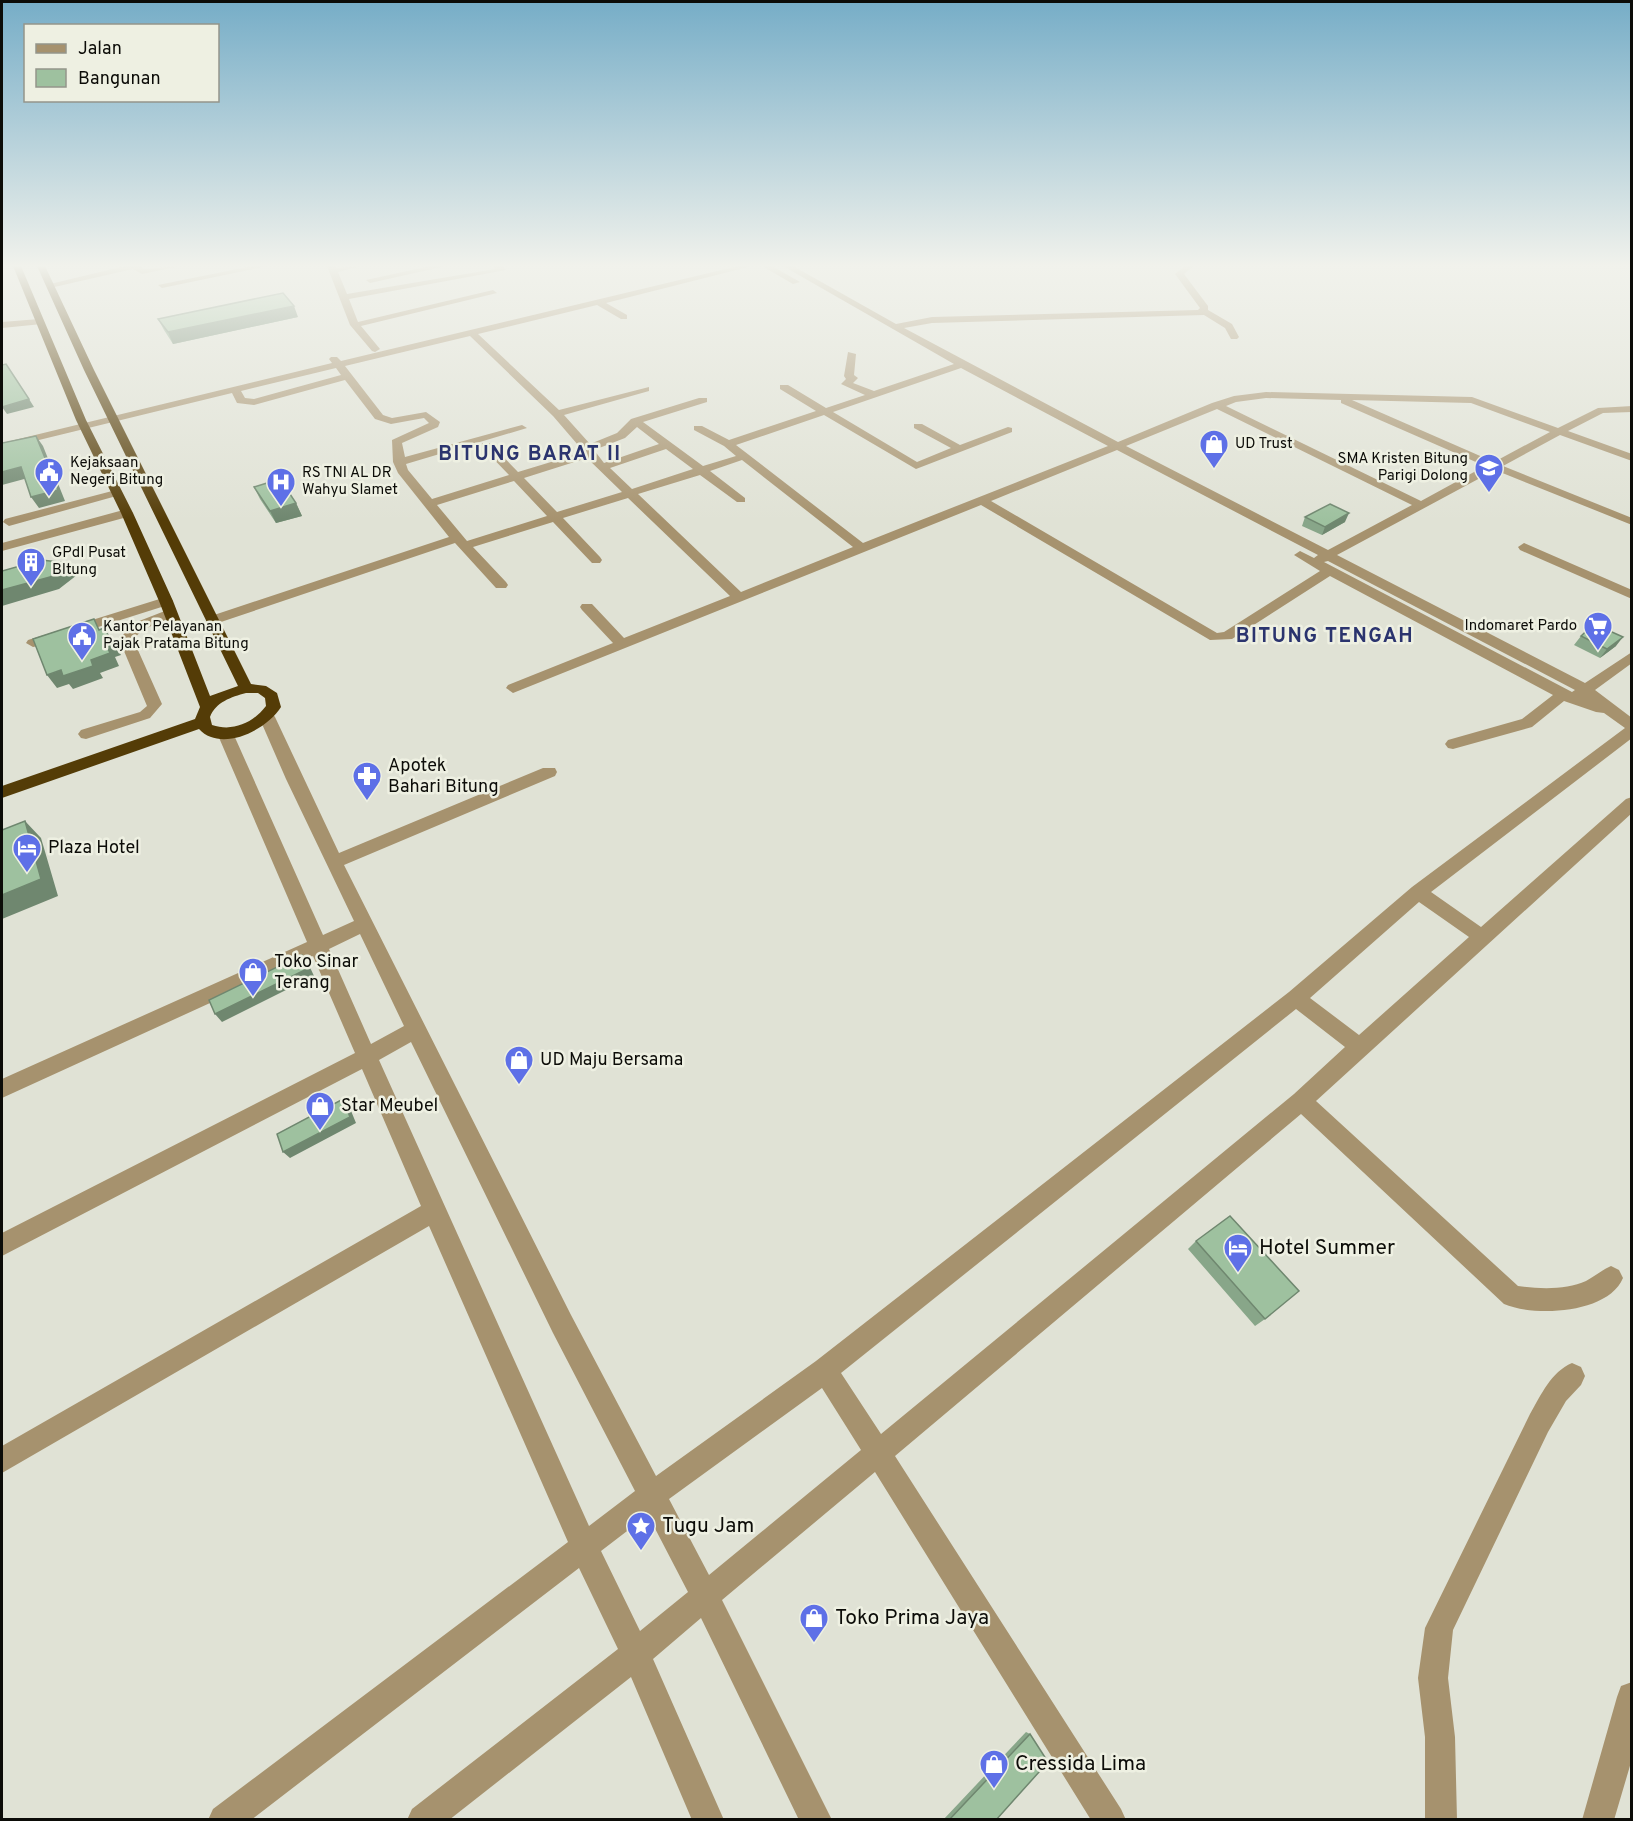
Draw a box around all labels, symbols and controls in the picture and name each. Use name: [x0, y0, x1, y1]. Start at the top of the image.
legend: [24, 24, 219, 102]
text: Jalan: [78, 38, 122, 61]
text: Bangunan: [78, 68, 161, 91]
shop icon: UD Trust: [1198, 428, 1230, 470]
place label: UD Trust: [1235, 435, 1293, 454]
district label: BITUNG BARAT II: [438, 442, 622, 468]
place label: SMA Kristen Bitung Parigi Dolong: [1337, 450, 1468, 486]
school or university icon: SMA Kristen Bitung Parigi Dolong: [1473, 452, 1505, 494]
place label: Kejaksaan Negeri Bitung: [70, 454, 163, 490]
public building icon: Kejaksaan Negeri Bitung: [33, 456, 65, 498]
place label: RS TNI AL DR Wahyu Slamet: [302, 464, 398, 500]
hospital icon: RS TNI AL DR Wahyu Slamet: [265, 466, 297, 508]
place label: GPdI Pusat BItung: [52, 544, 126, 580]
building icon: GPdI Pusat BItung: [15, 546, 47, 588]
supermarket icon: Indomaret Pardo: [1582, 610, 1614, 652]
place label: Indomaret Pardo: [1464, 617, 1577, 636]
place label: Kantor Pelayanan Pajak Pratama Bitung: [103, 618, 249, 654]
public building icon: Kantor Pelayanan Pajak Pratama Bitung: [66, 620, 98, 662]
district label: BITUNG TENGAH: [1236, 624, 1414, 650]
place label: Apotek Bahari Bitung: [388, 755, 499, 799]
pharmacy icon: Apotek Bahari Bitung: [351, 760, 383, 802]
hotel icon: Plaza Hotel: [11, 832, 43, 874]
place label: Plaza Hotel: [48, 837, 140, 860]
place label: Toko Sinar Terang: [274, 951, 359, 995]
shop icon: Toko Sinar Terang: [237, 956, 269, 998]
shop icon: UD Maju Bersama: [503, 1044, 535, 1086]
place label: UD Maju Bersama: [540, 1049, 683, 1072]
shop icon: Star Meubel: [304, 1090, 336, 1132]
place label: Star Meubel: [341, 1095, 438, 1118]
hotel icon: Hotel Summer: [1222, 1232, 1254, 1274]
place label: Hotel Summer: [1259, 1235, 1395, 1262]
place icon: Tugu Jam: [625, 1510, 657, 1552]
place label: Tugu Jam: [662, 1513, 754, 1540]
shop icon: Toko Prima Jaya: [798, 1602, 830, 1644]
place label: Toko Prima Jaya: [835, 1605, 989, 1632]
shop icon: Cressida Lima: [978, 1748, 1010, 1790]
place label: Cressida Lima: [1015, 1751, 1146, 1778]

